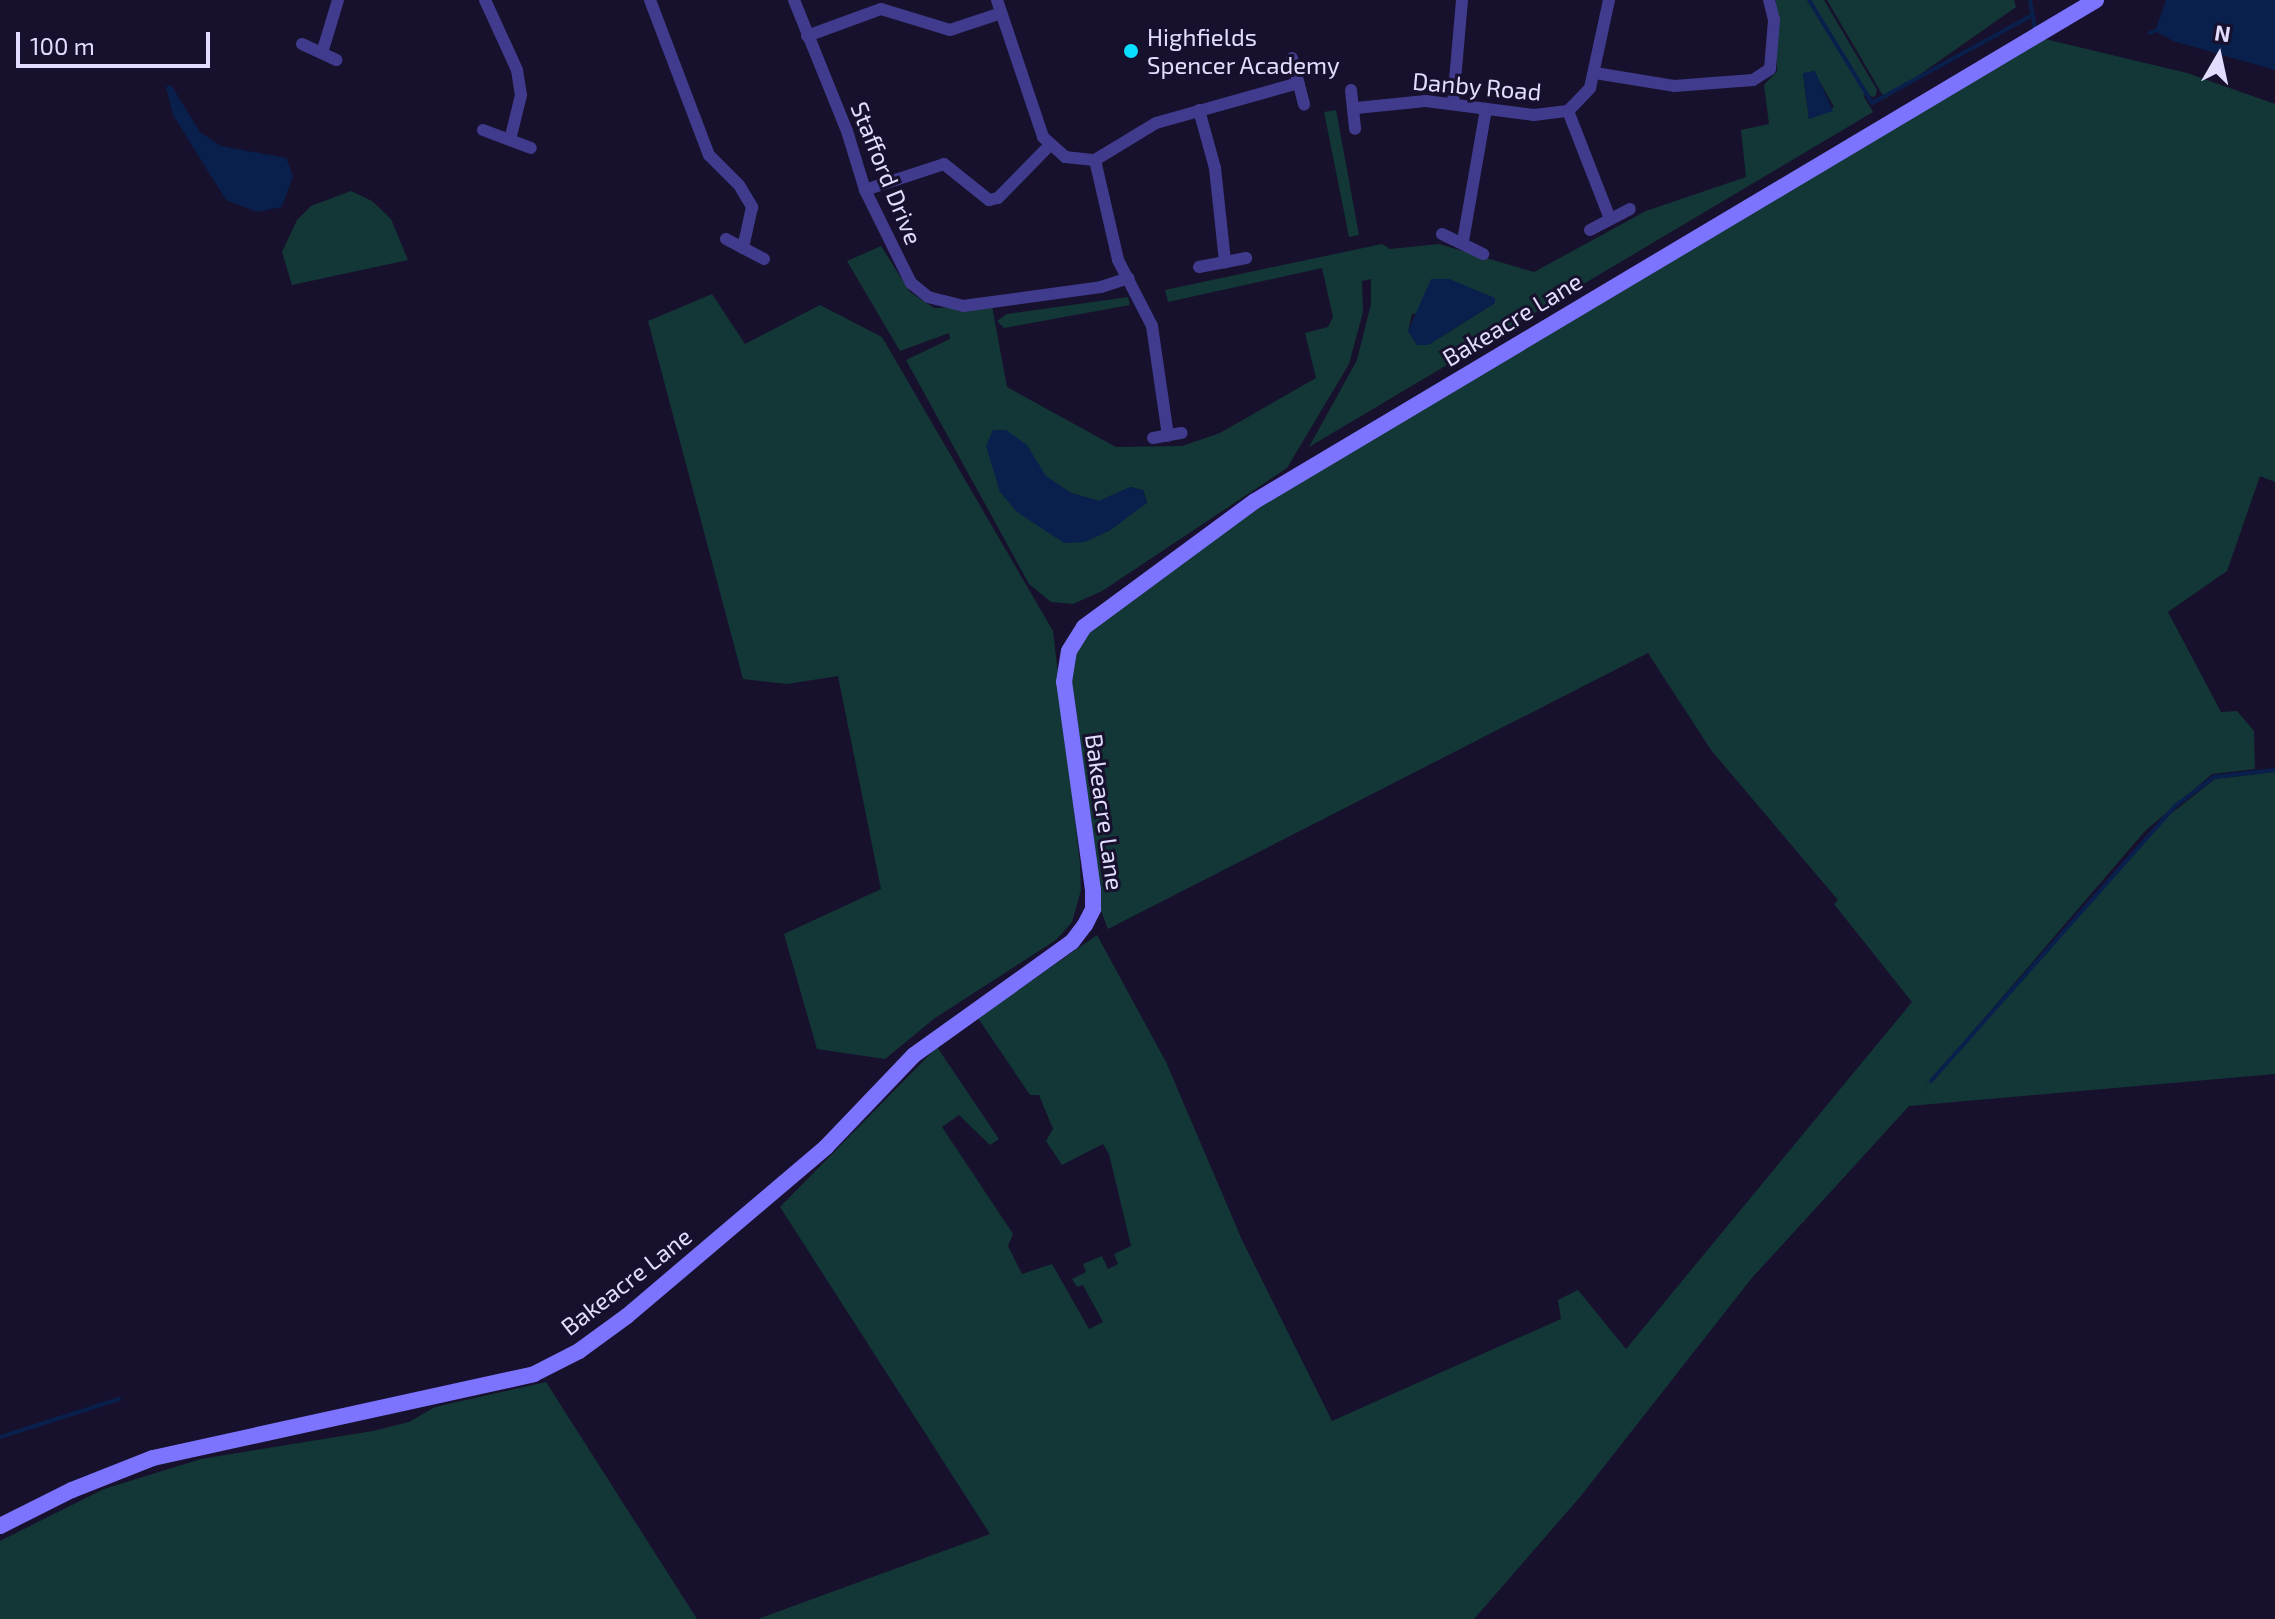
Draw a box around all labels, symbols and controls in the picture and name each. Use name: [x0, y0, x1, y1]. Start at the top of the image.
scale bar: [20, 16, 214, 66]
north arrow: [2179, 16, 2259, 96]
text: N: [2213, 18, 2233, 46]
place label: Highfields Spencer Academy: [1147, 23, 1341, 79]
text: 100 m: [30, 31, 95, 60]
marker: Highfields Spencer Academy: [1122, 42, 1140, 60]
street label: Danby Road: [1411, 66, 1543, 106]
street label: Stafford Drive: [845, 97, 929, 249]
street label: Bakeacre Lane: [1437, 266, 1587, 372]
street label: Bakeacre Lane: [1080, 732, 1130, 892]
street label: Bakeacre Lane: [555, 1221, 697, 1341]

